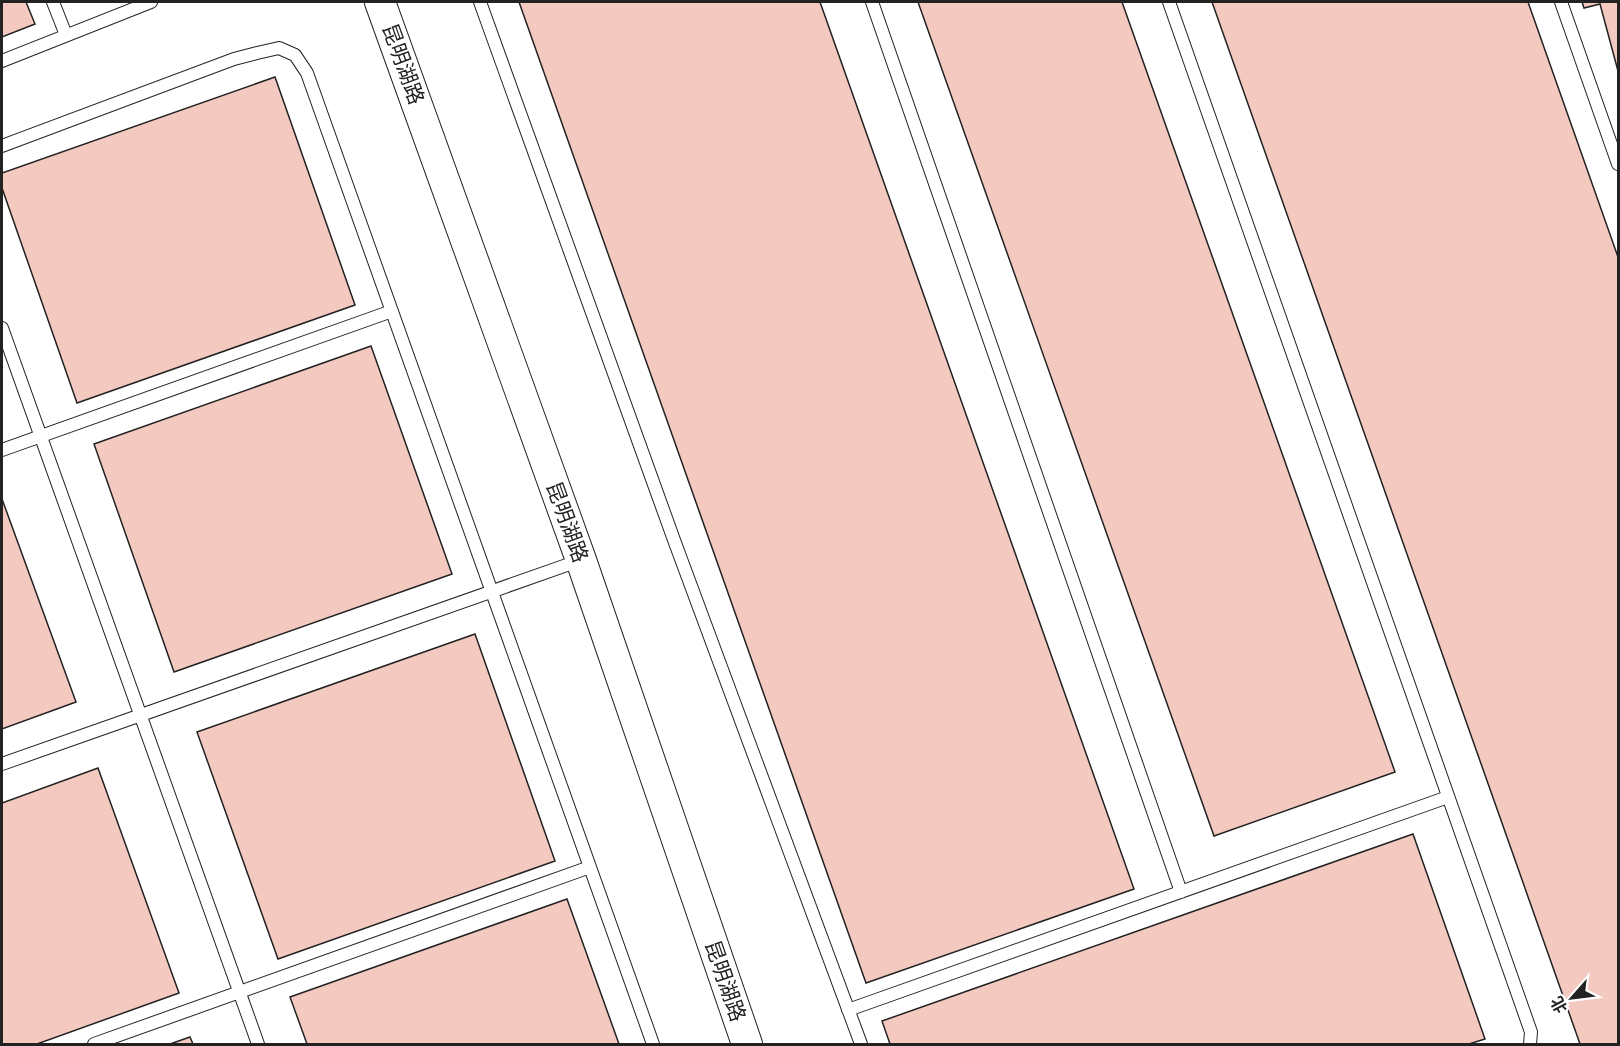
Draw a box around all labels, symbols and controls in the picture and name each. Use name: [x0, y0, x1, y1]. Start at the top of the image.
street label: 昆明湖路: [376, 20, 431, 108]
street label: 昆明湖路: [540, 478, 595, 566]
street label: 昆明湖路: [699, 937, 752, 1025]
north arrow: [1542, 968, 1602, 1028]
text: 北: [1546, 993, 1571, 1017]

